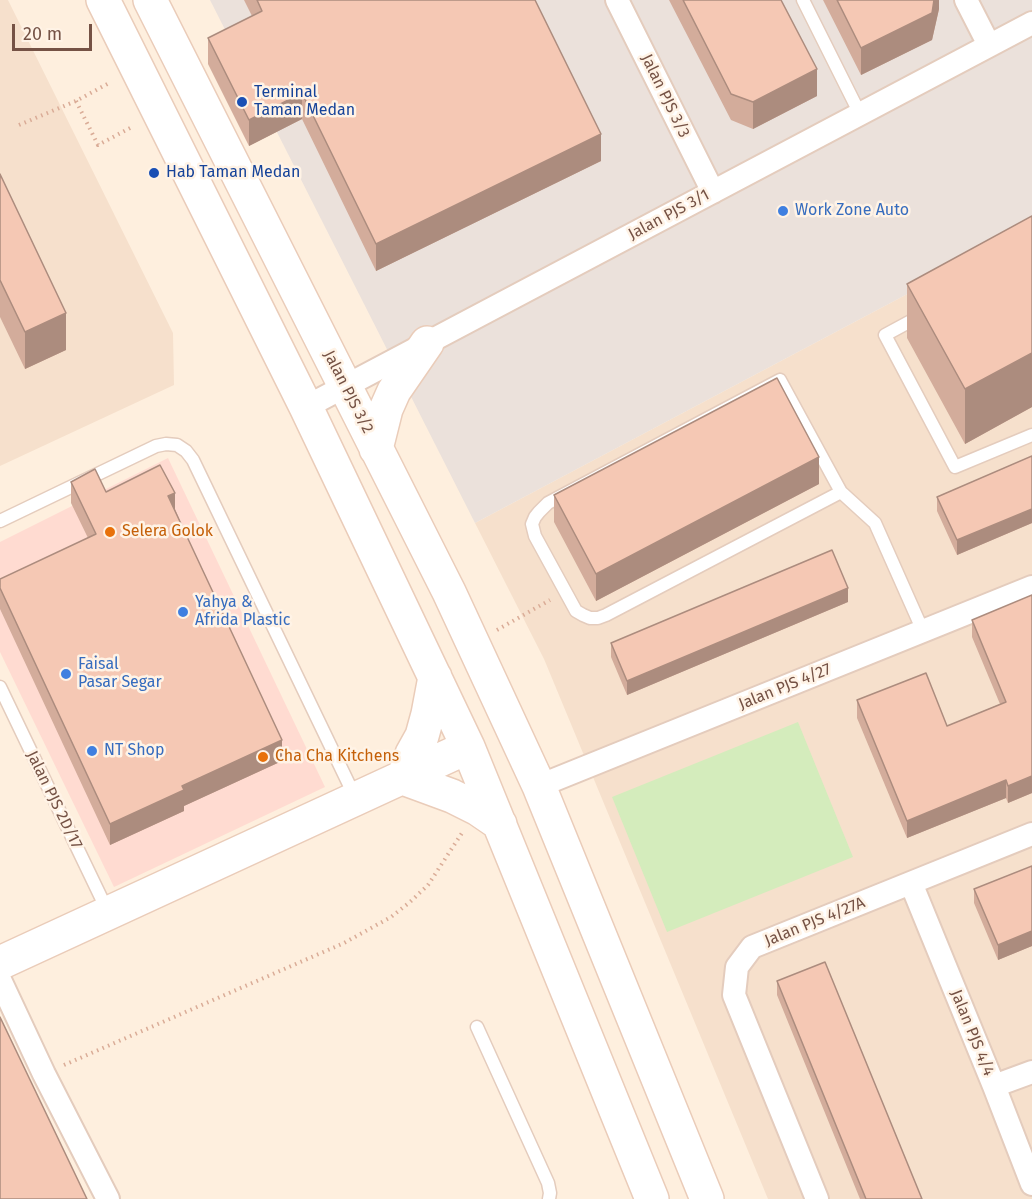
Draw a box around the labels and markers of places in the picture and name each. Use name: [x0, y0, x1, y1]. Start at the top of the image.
place label: Terminal Taman Medan: [254, 83, 355, 121]
marker: Terminal Taman Medan: [235, 95, 249, 109]
place label: Hab Taman Medan: [166, 163, 300, 183]
marker: Hab Taman Medan: [147, 166, 161, 180]
place label: Work Zone Auto: [795, 201, 909, 221]
marker: Work Zone Auto: [776, 204, 790, 218]
place label: Selera Golok: [122, 522, 213, 542]
marker: Selera Golok: [103, 525, 117, 539]
place label: Yahya & Afrida Plastic: [195, 593, 290, 631]
marker: Yahya & Afrida Plastic: [176, 605, 190, 619]
place label: Faisal Pasar Segar: [78, 655, 162, 693]
marker: Faisal Pasar Segar: [59, 667, 73, 681]
place label: NT Shop: [104, 741, 164, 761]
marker: NT Shop: [85, 744, 99, 758]
place label: Cha Cha Kitchens: [275, 747, 399, 767]
marker: Cha Cha Kitchens: [256, 750, 270, 764]

